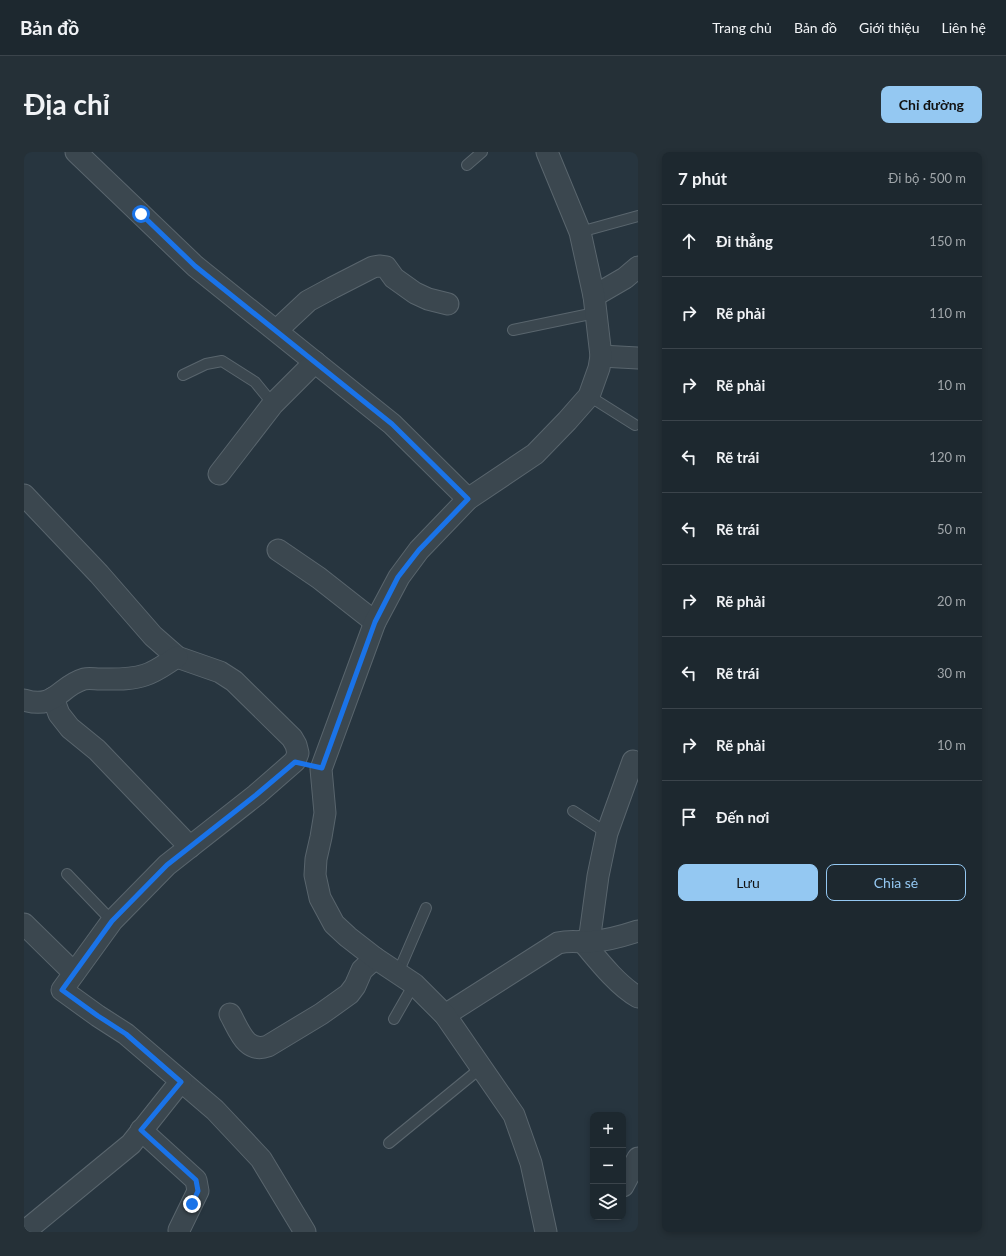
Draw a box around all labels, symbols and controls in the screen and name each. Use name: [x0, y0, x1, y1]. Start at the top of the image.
text: Bản đồ: [20, 16, 79, 39]
text: Trang chủ: [712, 19, 772, 36]
text: Bản đồ: [794, 19, 837, 36]
text: Giới thiệu: [859, 19, 919, 36]
text: Liên hệ: [941, 19, 986, 36]
button: Chỉ đường: [881, 86, 982, 123]
text: Địa chỉ: [24, 87, 110, 121]
text: 7 phút: [678, 168, 727, 189]
text: Đi bộ · 500 m: [888, 170, 966, 186]
route start: [132, 205, 150, 223]
icon: ahead: [678, 230, 700, 252]
text: Đi thẳng: [716, 232, 773, 250]
text: 150 m: [929, 233, 966, 249]
icon: right: [678, 302, 700, 324]
text: Rẽ phải: [716, 304, 765, 322]
text: 110 m: [929, 305, 966, 321]
icon: right: [678, 374, 700, 396]
text: Rẽ phải: [716, 376, 765, 394]
text: 10 m: [937, 377, 966, 393]
icon: left: [678, 446, 700, 468]
text: Rẽ trái: [716, 448, 759, 466]
text: 120 m: [929, 449, 966, 465]
icon: left: [678, 518, 700, 540]
text: Rẽ trái: [716, 520, 759, 538]
text: 50 m: [937, 521, 966, 537]
icon: right: [678, 590, 700, 612]
text: Rẽ phải: [716, 592, 765, 610]
text: 20 m: [937, 593, 966, 609]
icon: left: [678, 662, 700, 684]
text: Rẽ trái: [716, 664, 759, 682]
text: 30 m: [937, 665, 966, 681]
icon: right: [678, 734, 700, 756]
text: Rẽ phải: [716, 736, 765, 754]
text: 10 m: [937, 737, 966, 753]
icon: arrive: [678, 806, 700, 828]
text: Đến nơi: [716, 808, 769, 826]
button: Lưu: [678, 864, 818, 901]
button: Chia sẻ: [826, 864, 966, 901]
map controls: [590, 1112, 626, 1220]
button: +: [590, 1112, 626, 1148]
button: −: [590, 1148, 626, 1184]
button: layers: [590, 1184, 626, 1220]
route end: [183, 1195, 201, 1213]

